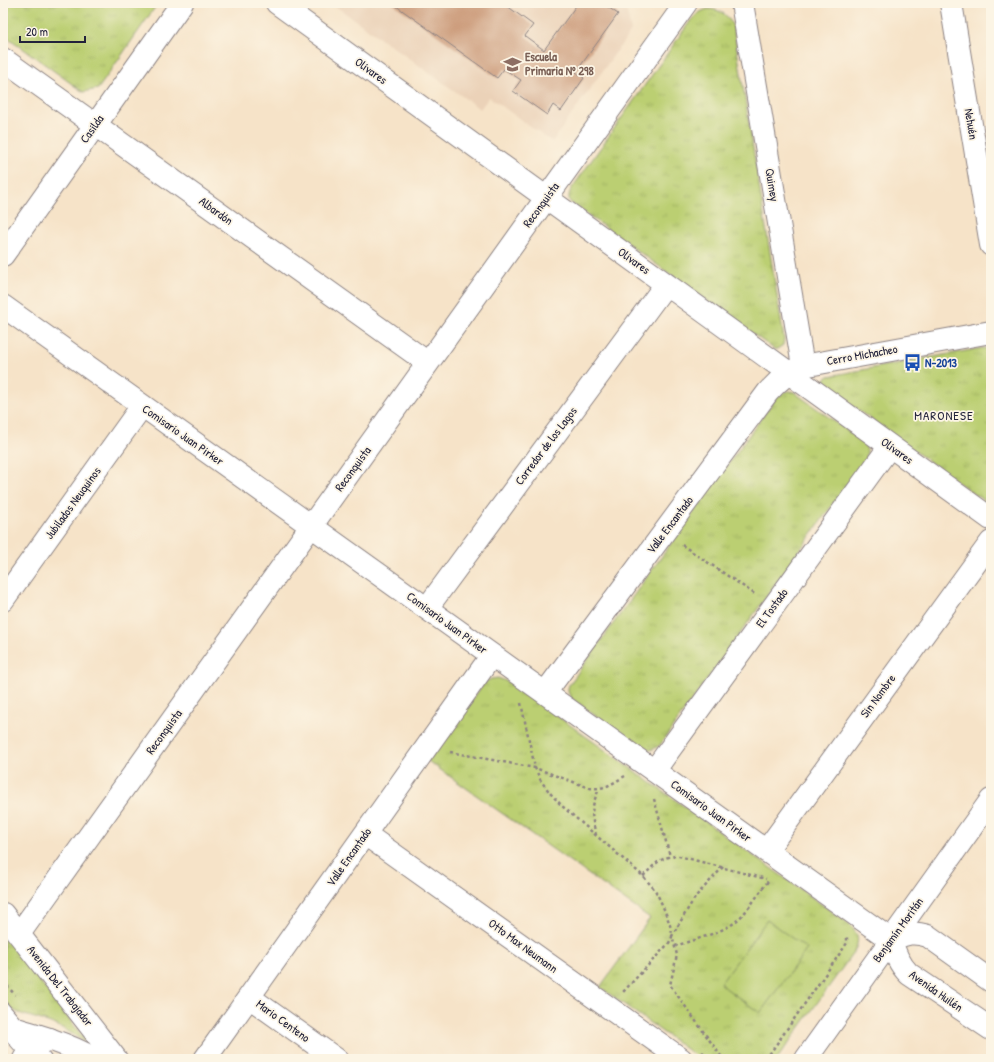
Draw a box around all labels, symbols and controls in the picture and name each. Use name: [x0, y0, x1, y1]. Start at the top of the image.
scale bar: [20, 18, 85, 44]
text: 20 m: [26, 23, 48, 40]
place label: Escuela Primaria Nº 298: [525, 48, 594, 79]
street label: Olivares: [352, 53, 391, 88]
school or university icon: Escuela Primaria Nº 298: [502, 54, 522, 74]
street label: Nehuén: [961, 107, 982, 141]
street label: Casilda: [76, 111, 108, 146]
street label: Quimey: [761, 167, 784, 203]
street label: Reconquista: [519, 179, 563, 231]
street label: Albardón: [196, 192, 237, 229]
street label: Olivares: [615, 243, 654, 278]
street label: Cerro Michacheo: [825, 340, 899, 369]
bus stop icon: N-2013: [902, 353, 922, 373]
place label: N-2013: [925, 354, 958, 371]
street label: Comisario Juan Pirker: [139, 400, 228, 469]
street label: Corredor de los Lagos: [511, 403, 581, 488]
district label: MARONESE: [914, 406, 974, 424]
street label: Olivares: [878, 433, 917, 468]
street label: Reconquista: [331, 443, 375, 495]
street label: Jubilados Neuquinos: [41, 463, 105, 542]
street label: Valle Encantado: [642, 492, 697, 557]
street label: El Tostado: [752, 585, 792, 631]
street label: Comisario Juan Pirker: [403, 587, 491, 658]
street label: Sin Nombre: [856, 670, 899, 721]
street label: Reconquista: [142, 706, 186, 758]
street label: Comisario Juan Pirker: [667, 775, 755, 846]
street label: Valle Encantado: [322, 824, 375, 889]
street label: Benjamín Moritán: [868, 894, 927, 966]
street label: Otto Max Neumann: [485, 915, 562, 977]
street label: Avenida Del Trabajador: [23, 942, 98, 1030]
street label: Avenida Huilén: [906, 966, 967, 1015]
street label: Mario Centeno: [253, 995, 314, 1046]

